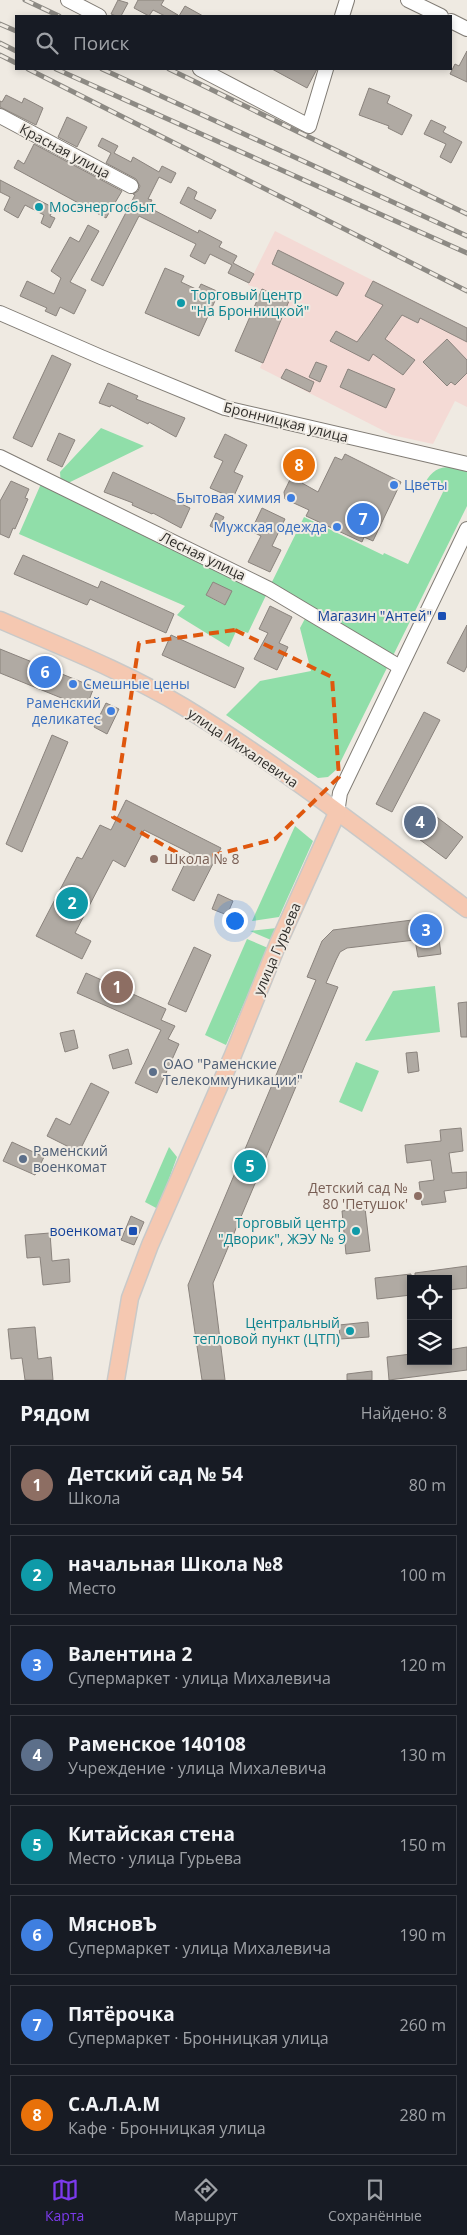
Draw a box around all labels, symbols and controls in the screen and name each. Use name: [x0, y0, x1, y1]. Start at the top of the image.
search box: [15, 15, 452, 70]
icon: search: [33, 29, 61, 57]
text: Поиск: [73, 30, 129, 56]
street label: Красная улица: [17, 119, 114, 182]
place label: Мосэнергосбыт: [49, 197, 156, 216]
marker: Мосэнергосбыт: [33, 201, 45, 213]
place label: Торговый центр "На Бронницкой": [191, 285, 309, 320]
marker: Торговый центр "На Бронницкой": [175, 297, 187, 309]
street label: Бронницкая улица: [222, 397, 350, 446]
pin: 8: [283, 446, 315, 484]
place label: Цветы: [404, 475, 448, 494]
marker: Цветы: [388, 479, 400, 491]
place label: Бытовая химия: [176, 488, 281, 507]
marker: Бытовая химия: [285, 492, 297, 504]
pin: 7: [347, 500, 379, 538]
place label: Мужская одежда: [214, 517, 327, 536]
marker: Мужская одежда: [331, 521, 343, 533]
street label: Лесная улица: [157, 527, 249, 584]
place label: Магазин "Антей": [317, 606, 432, 625]
marker: Магазин "Антей": [436, 610, 448, 622]
pin: 6: [29, 653, 61, 691]
place label: Смешные цены: [83, 674, 190, 693]
marker: Смешные цены: [67, 678, 79, 690]
place label: Раменский деликатес: [26, 693, 101, 728]
street label: улица Михалевича: [184, 703, 302, 792]
marker: Раменский деликатес: [105, 705, 117, 717]
pin: 4: [404, 803, 436, 841]
place label: Школа № 8: [164, 849, 239, 868]
marker: Школа № 8: [148, 853, 160, 865]
pin: 2: [56, 884, 88, 922]
street label: улица Гурьева: [248, 900, 305, 998]
your location: [222, 908, 248, 934]
pin: 3: [410, 911, 442, 949]
pin: 1: [101, 968, 133, 1006]
place label: ОАО "Раменские Телекоммуникации": [163, 1054, 303, 1089]
marker: ОАО "Раменские Телекоммуникации": [147, 1066, 159, 1078]
place label: Раменский военкомат: [33, 1141, 108, 1176]
pin: 5: [234, 1147, 266, 1185]
marker: Раменский военкомат: [17, 1153, 29, 1165]
place label: Детский сад № 80 'Петушок': [308, 1178, 408, 1213]
marker: Детский сад № 80 'Петушок': [412, 1190, 424, 1202]
place label: Торговый центр "Дворик", ЖЭУ № 9: [218, 1213, 346, 1248]
place label: военкомат: [50, 1221, 123, 1240]
marker: военкомат: [127, 1225, 139, 1237]
marker: Торговый центр "Дворик", ЖЭУ № 9: [350, 1225, 362, 1237]
map controls: [407, 1275, 452, 1365]
button: locate: [407, 1275, 452, 1320]
place label: Центральный тепловой пункт (ЦТП): [193, 1313, 340, 1348]
button: layers: [407, 1320, 452, 1365]
marker: Центральный тепловой пункт (ЦТП): [344, 1325, 356, 1337]
text: Рядом: [20, 1399, 90, 1427]
text: Найдено: 8: [361, 1402, 447, 1424]
text: Детский сад № 54: [68, 1461, 243, 1487]
text: 1: [32, 1474, 42, 1496]
text: 80 m: [409, 1474, 446, 1496]
text: Школа: [68, 1487, 120, 1509]
text: начальная Школа №8: [68, 1551, 283, 1577]
text: 2: [32, 1564, 42, 1586]
text: 100 m: [400, 1564, 446, 1586]
text: Место: [68, 1577, 116, 1599]
text: Валентина 2: [68, 1641, 192, 1667]
text: 3: [32, 1654, 42, 1676]
text: 120 m: [400, 1654, 446, 1676]
text: Супермаркет · улица Михалевича: [68, 1667, 331, 1689]
text: Раменское 140108: [68, 1731, 246, 1757]
text: 4: [32, 1744, 42, 1766]
text: 130 m: [400, 1744, 446, 1766]
text: Учреждение · улица Михалевича: [68, 1757, 326, 1779]
text: Китайская стена: [68, 1821, 235, 1847]
text: 5: [32, 1834, 42, 1856]
text: 150 m: [400, 1834, 446, 1856]
text: Место · улица Гурьева: [68, 1847, 242, 1869]
text: МясновЪ: [68, 1911, 157, 1937]
text: 6: [32, 1924, 42, 1946]
text: 190 m: [400, 1924, 446, 1946]
text: Супермаркет · улица Михалевича: [68, 1937, 331, 1959]
text: Пятёрочка: [68, 2001, 175, 2027]
text: 7: [32, 2014, 42, 2036]
text: 260 m: [400, 2014, 446, 2036]
text: Супермаркет · Бронницкая улица: [68, 2027, 329, 2049]
text: С.А.Л.А.М: [68, 2091, 160, 2117]
text: 8: [32, 2104, 42, 2126]
text: 280 m: [400, 2104, 446, 2126]
text: Кафе · Бронницкая улица: [68, 2117, 266, 2139]
tab: Карта: [45, 2176, 84, 2225]
tab: Маршрут: [174, 2176, 238, 2225]
tab: Сохранённые: [328, 2176, 422, 2225]

